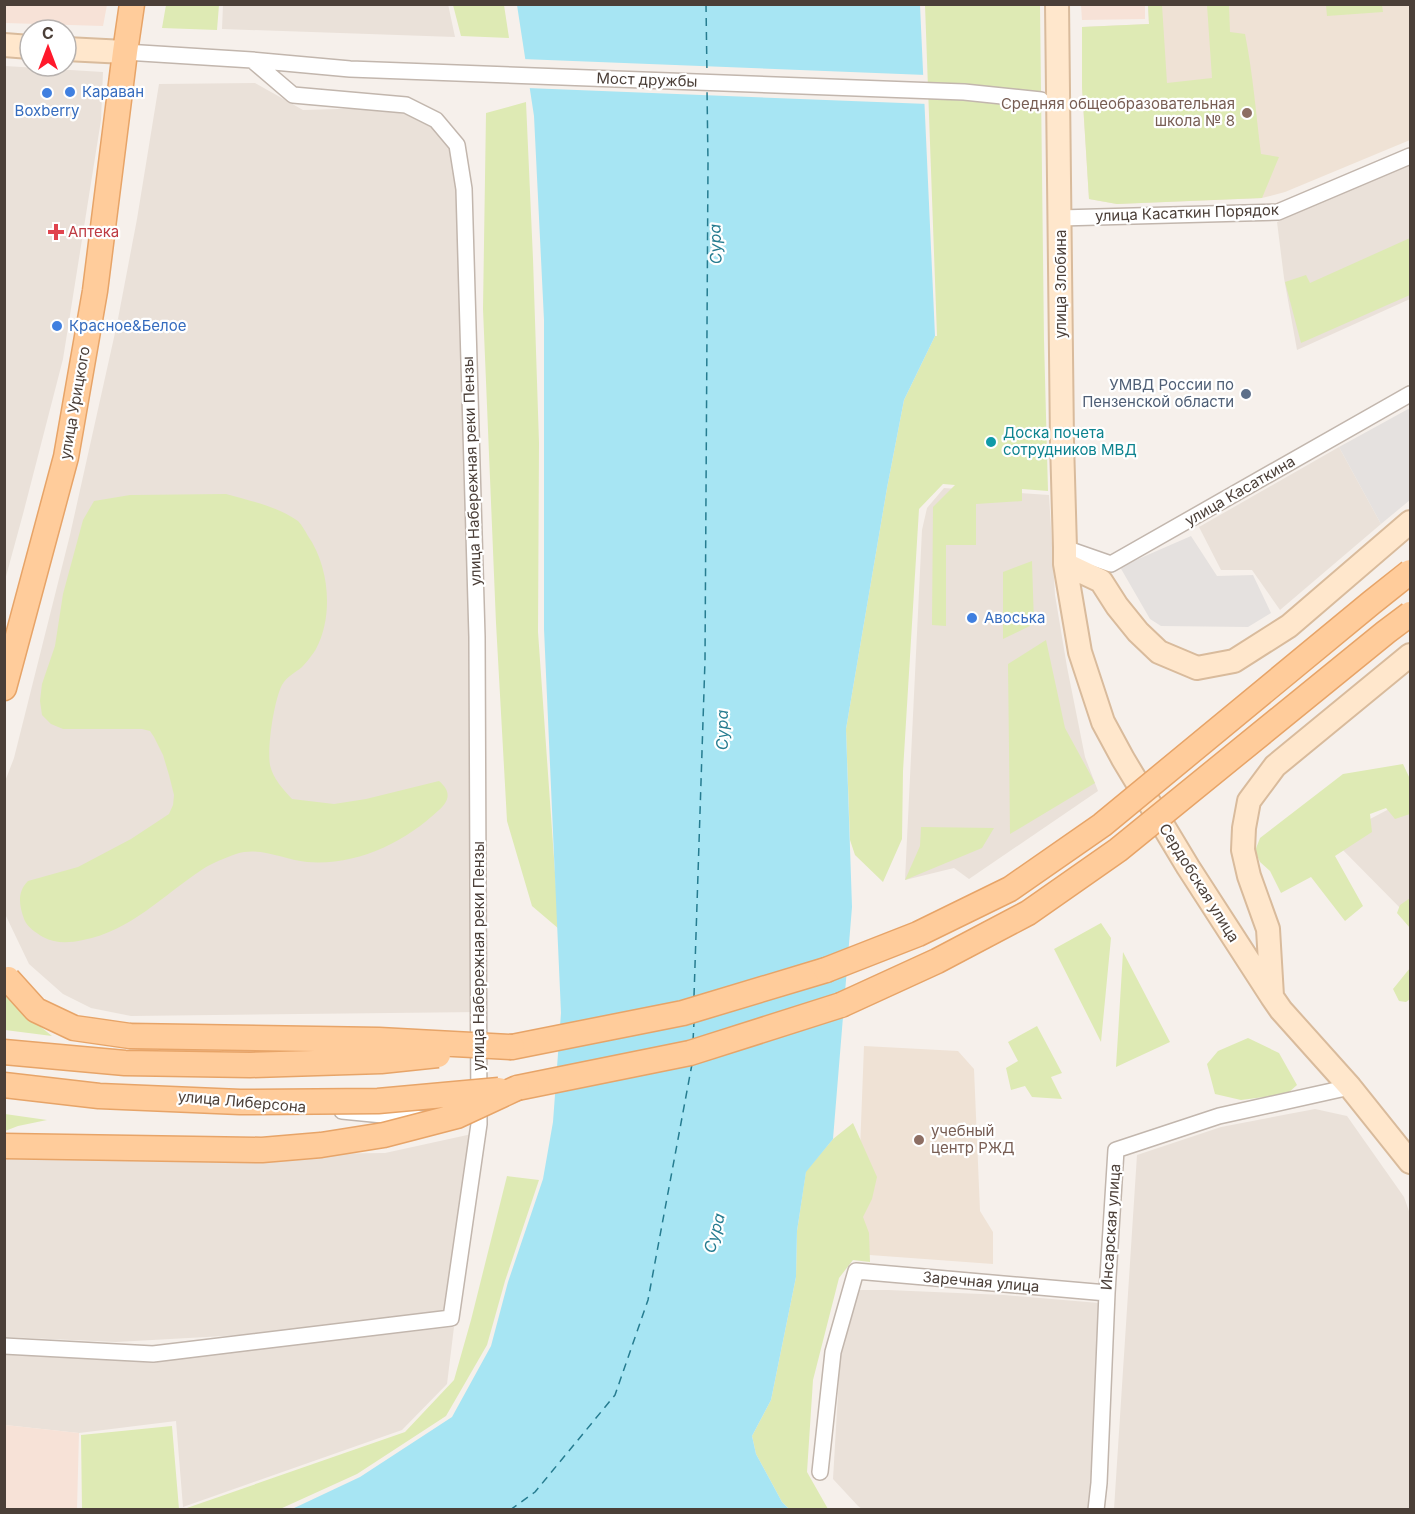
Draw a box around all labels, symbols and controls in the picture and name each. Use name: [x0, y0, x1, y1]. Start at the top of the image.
north arrow: [18, 18, 78, 78]
text: С: [42, 23, 54, 43]
street label: Мост дружбы: [596, 68, 698, 91]
place label: Караван: [82, 82, 144, 101]
marker: Караван: [63, 85, 77, 99]
marker: Boxberry: [40, 86, 54, 100]
place label: Средняя общеобразовательная школа № 8: [1001, 94, 1235, 130]
place label: Boxberry: [15, 101, 80, 120]
marker: Средняя общеобразовательная школа № 8: [1240, 106, 1254, 120]
street label: улица Касаткин Порядок: [1095, 200, 1279, 225]
place label: Аптека: [68, 222, 119, 241]
water label: Сура: [704, 223, 726, 265]
marker: Аптека: [49, 225, 63, 239]
street label: улица Злобина: [1051, 230, 1070, 338]
place label: Красное&Белое: [69, 316, 186, 335]
marker: Красное&Белое: [50, 319, 64, 333]
street label: улица Урицкого: [55, 345, 94, 461]
street label: улица Набережная реки Пензы: [458, 356, 485, 586]
place label: УМВД России по Пензенской области: [1082, 375, 1234, 411]
marker: УМВД России по Пензенской области: [1239, 387, 1253, 401]
place label: Доска почета сотрудников МВД: [1003, 423, 1137, 459]
marker: Доска почета сотрудников МВД: [984, 435, 998, 449]
street label: улица Касаткина: [1181, 451, 1298, 530]
place label: Авоська: [984, 608, 1045, 627]
marker: Авоська: [965, 611, 979, 625]
water label: Сура: [712, 710, 732, 750]
street label: Сердобская улица: [1155, 820, 1244, 946]
street label: улица Набережная реки Пензы: [469, 841, 488, 1071]
street label: улица Либерсона: [177, 1086, 307, 1117]
place label: учебный центр РЖД: [931, 1121, 1014, 1157]
marker: учебный центр РЖД: [912, 1133, 926, 1147]
street label: Инсарская улица: [1097, 1163, 1124, 1291]
water label: Сура: [699, 1211, 729, 1255]
street label: Заречная улица: [922, 1267, 1040, 1296]

